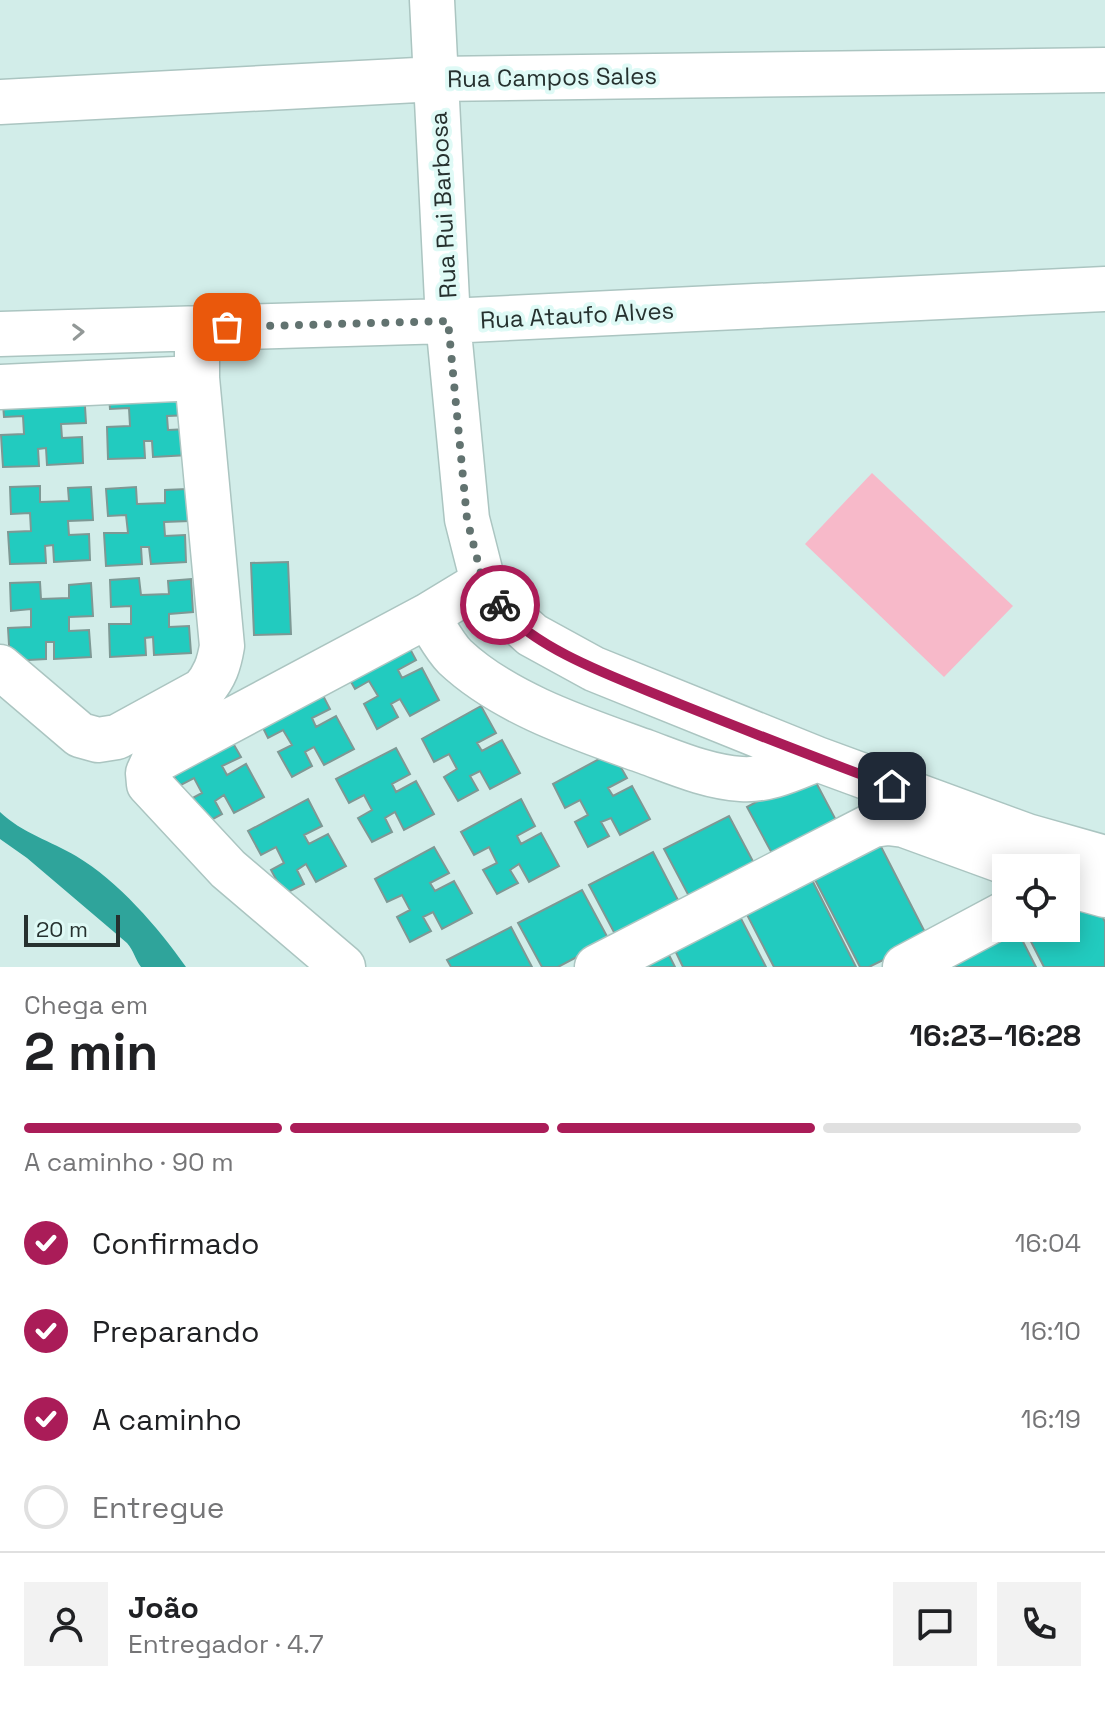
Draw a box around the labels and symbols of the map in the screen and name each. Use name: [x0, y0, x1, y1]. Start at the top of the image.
street label: Rua Campos Sales: [447, 60, 657, 94]
street label: Rua Rui Barbosa: [423, 111, 463, 299]
pin: [193, 293, 261, 361]
street label: Rua Ataufo Alves: [479, 294, 675, 336]
one-way arrow: [72, 323, 85, 340]
courier: [460, 565, 540, 645]
pin: [858, 752, 926, 820]
scale bar: [24, 911, 120, 947]

